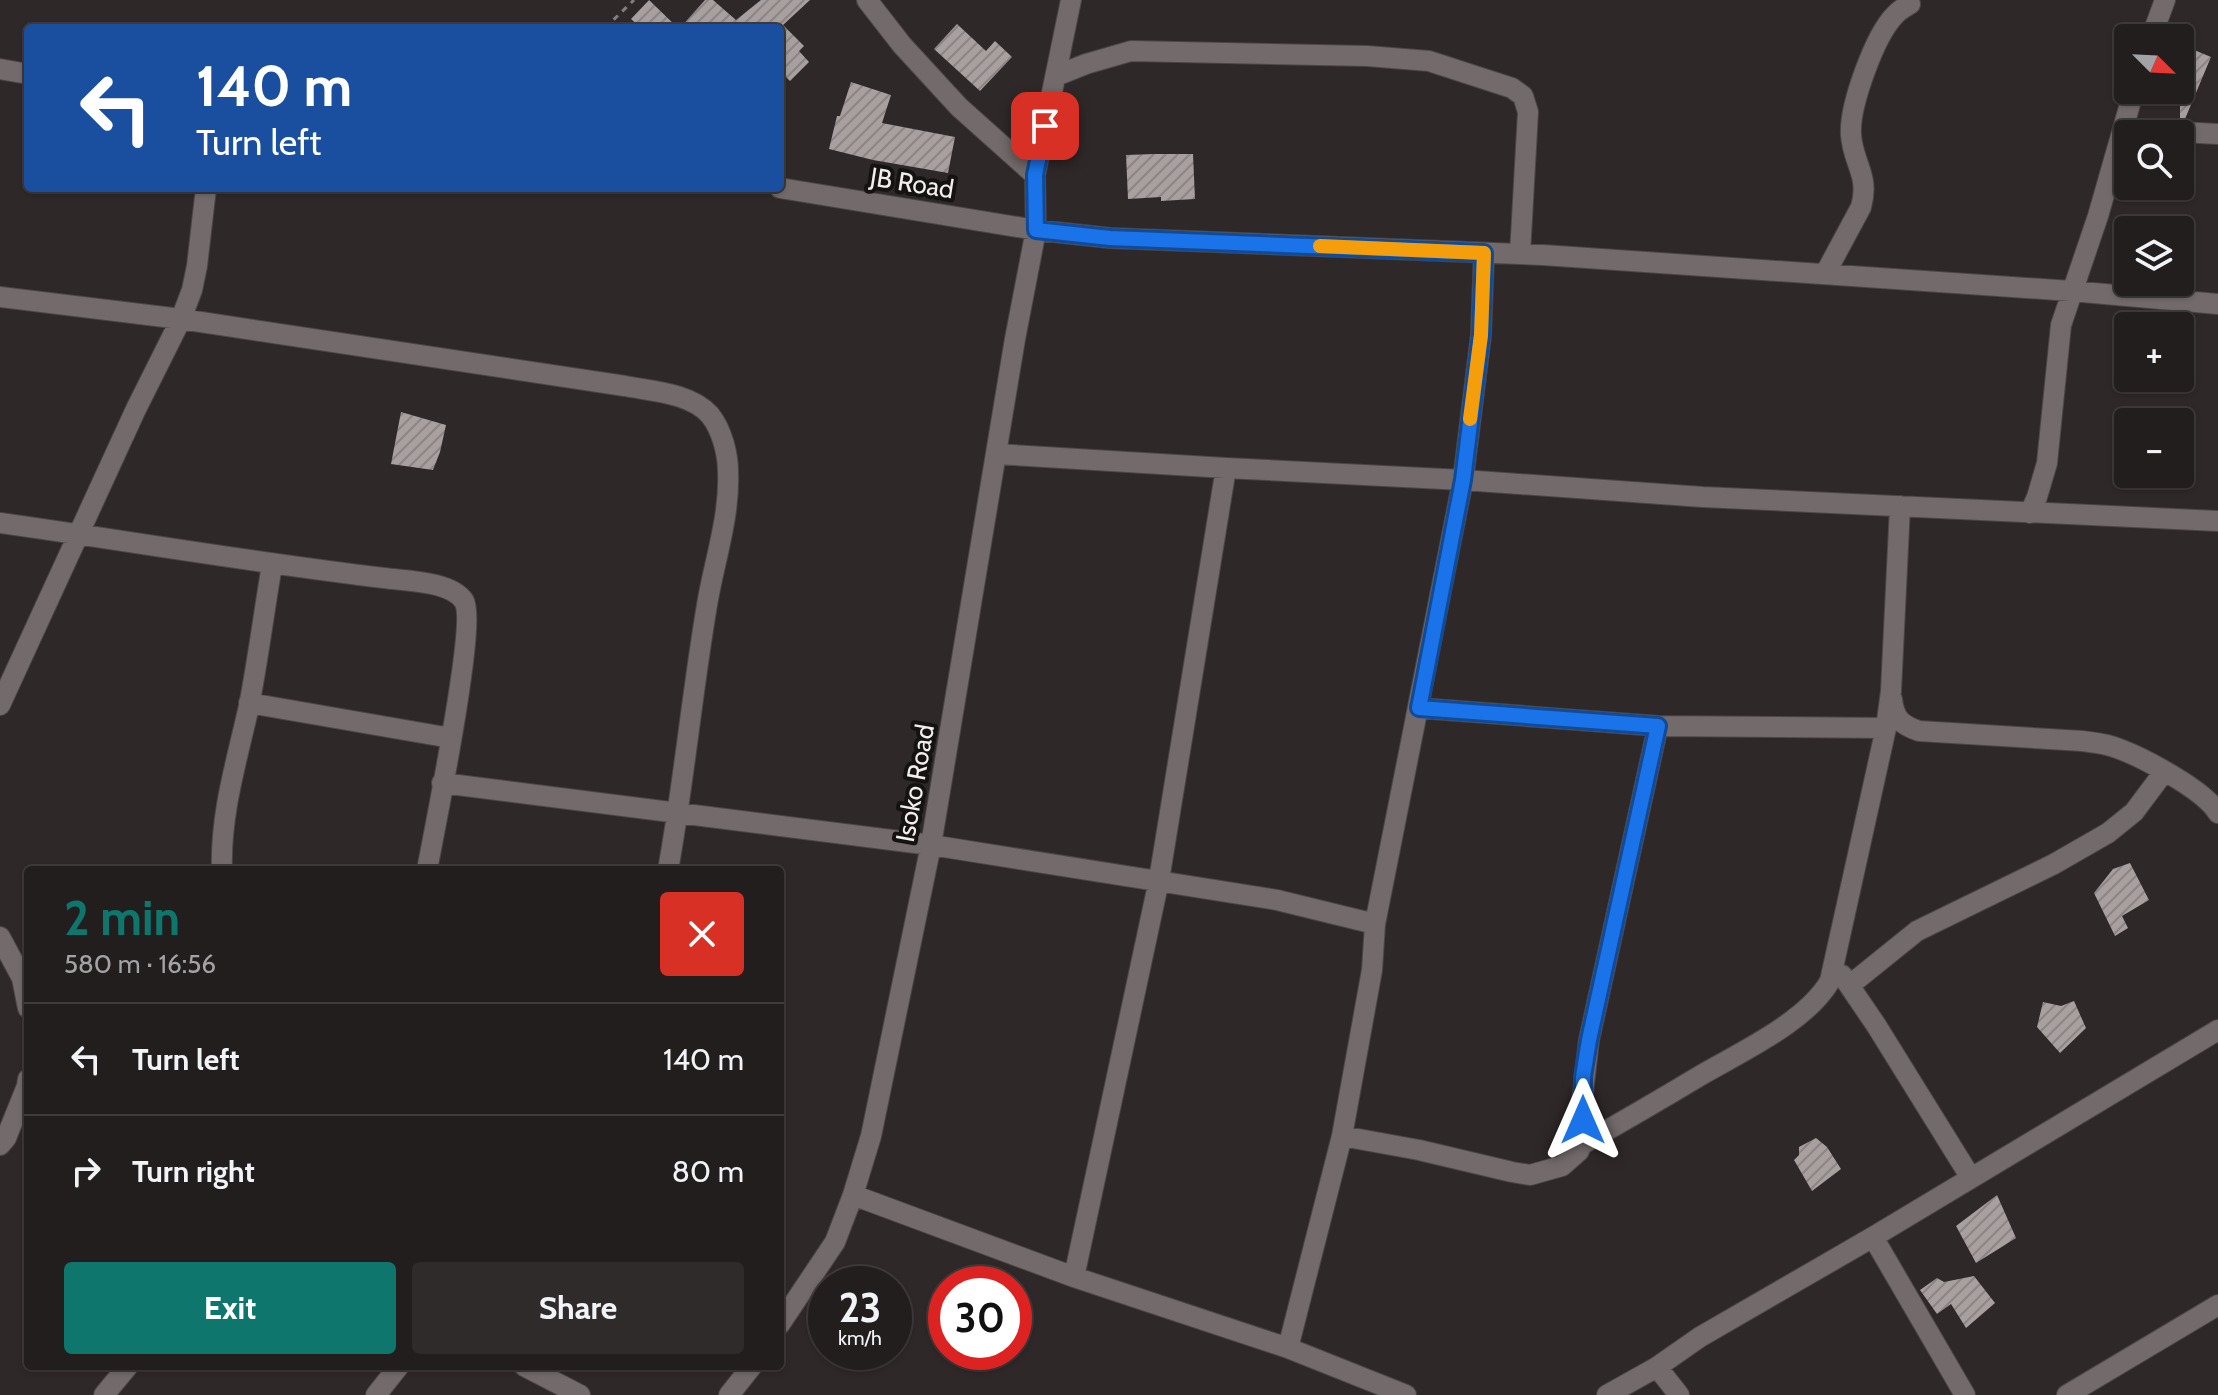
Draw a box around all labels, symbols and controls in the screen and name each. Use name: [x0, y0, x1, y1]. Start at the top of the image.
north arrow: [2114, 24, 2194, 104]
map controls: [2114, 24, 2194, 488]
text: 140 m: [196, 52, 352, 120]
icon: left: [64, 56, 168, 160]
pin: [1011, 92, 1079, 160]
icon: arrive: [1023, 104, 1067, 148]
text: Turn left: [196, 120, 321, 164]
button: search: [2114, 120, 2194, 200]
street label: JB Road: [867, 160, 956, 205]
button: layers: [2114, 216, 2194, 296]
button: +: [2114, 312, 2194, 392]
button: −: [2114, 408, 2194, 488]
street label: Isoko Road: [889, 722, 941, 844]
text: 2 min: [64, 889, 180, 947]
button: close: [660, 892, 744, 976]
text: 580 m · 16:56: [64, 948, 216, 980]
icon: left: [64, 1037, 108, 1081]
text: Turn left: [132, 1041, 240, 1078]
text: 140 m: [663, 1041, 744, 1078]
position arrow: [1541, 1078, 1625, 1162]
icon: right: [64, 1149, 108, 1193]
text: Turn right: [132, 1153, 255, 1190]
text: 80 m: [672, 1153, 744, 1190]
button: Exit: [64, 1262, 396, 1354]
button: Share: [412, 1262, 744, 1354]
speed limit sign: 30: [928, 1266, 1032, 1370]
text: 23: [839, 1283, 881, 1332]
text: km/h: [838, 1326, 882, 1350]

